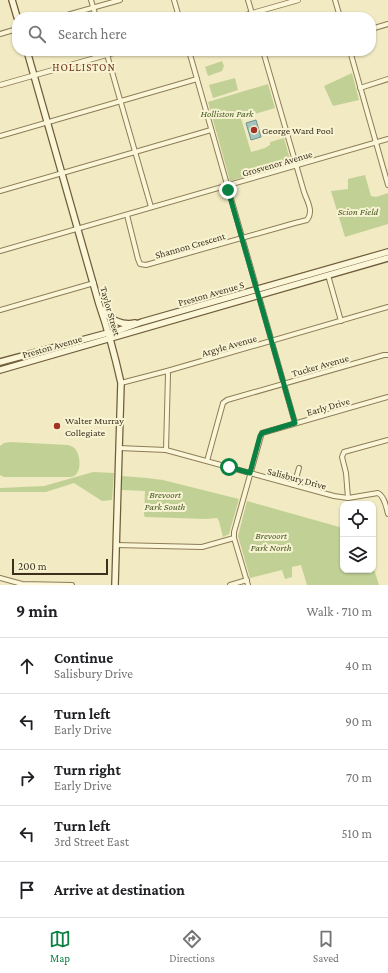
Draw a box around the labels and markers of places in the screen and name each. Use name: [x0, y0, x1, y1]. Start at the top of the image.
marker: George Ward Pool: [249, 125, 259, 135]
place label: George Ward Pool: [262, 125, 334, 136]
place label: Walter Murray Collegiate: [65, 415, 124, 438]
marker: Walter Murray Collegiate: [52, 421, 62, 431]

